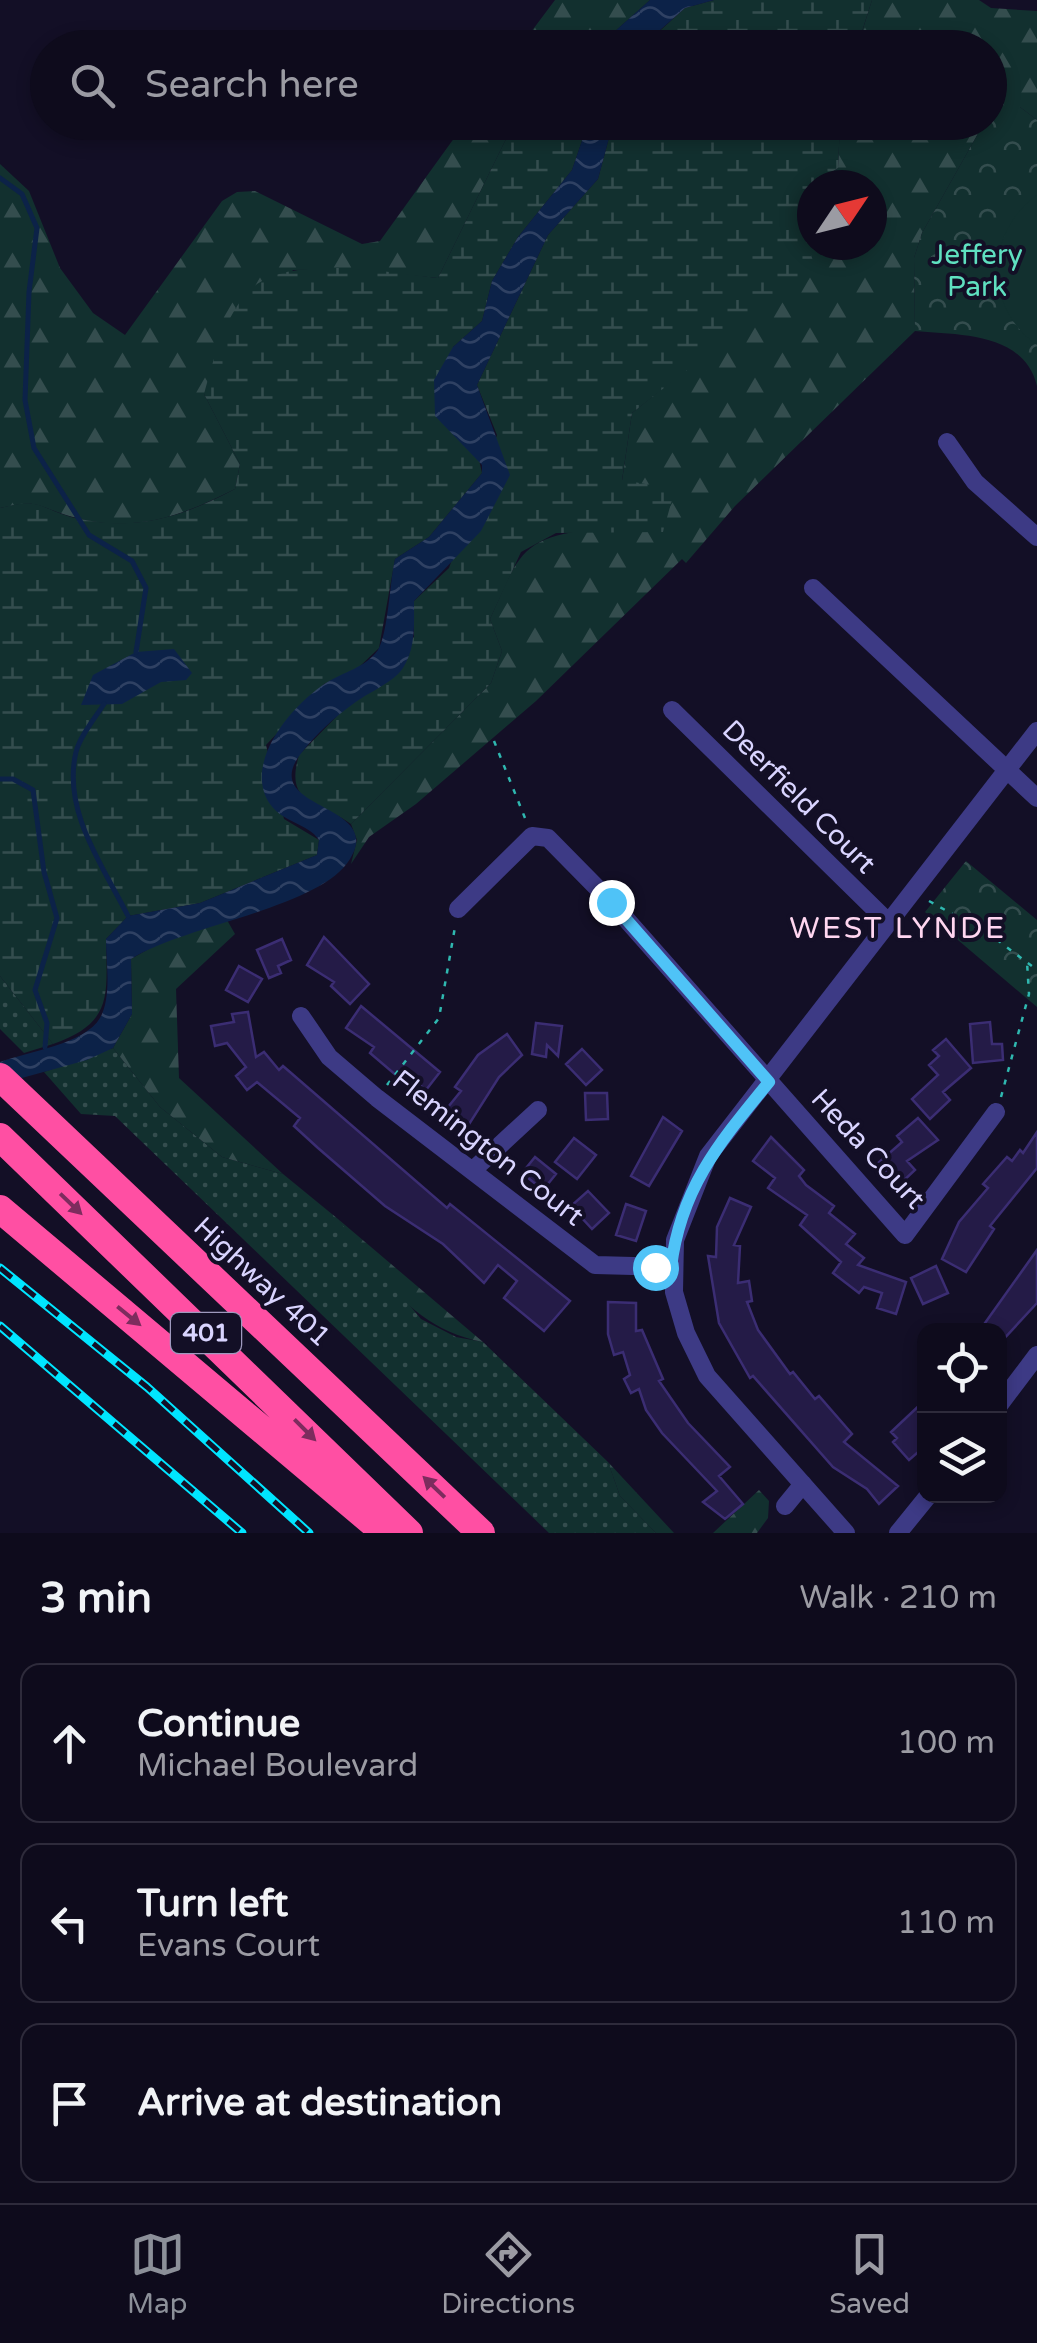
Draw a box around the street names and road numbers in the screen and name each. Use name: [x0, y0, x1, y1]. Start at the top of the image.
street label: Deerfield Court: [715, 713, 883, 881]
street label: Flemington Court: [386, 1063, 591, 1233]
street label: Heda Court: [804, 1082, 932, 1216]
street label: Highway 401: [187, 1210, 337, 1354]
road number: 401: [171, 1313, 241, 1353]

